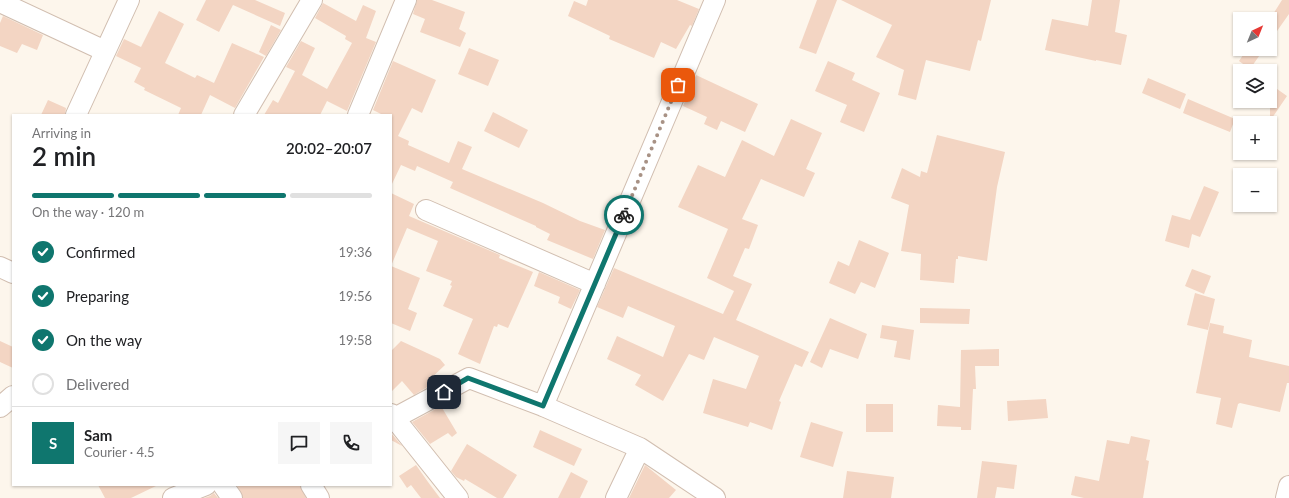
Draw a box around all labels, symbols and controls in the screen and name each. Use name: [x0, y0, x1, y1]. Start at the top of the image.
north arrow: [1233, 12, 1277, 56]
map controls: [1233, 12, 1277, 212]
button: layers: [1233, 64, 1277, 108]
pin: [661, 68, 695, 102]
icon: bag: [667, 74, 689, 96]
button: +: [1233, 116, 1277, 160]
text: Arriving in: [32, 125, 91, 141]
text: 20:02–20:07: [286, 139, 372, 157]
text: 2 min: [32, 140, 96, 172]
button: −: [1233, 168, 1277, 212]
courier: [604, 195, 644, 235]
text: On the way · 120 m: [32, 204, 144, 220]
icon: bike: [613, 204, 635, 226]
icon: check: [32, 241, 54, 263]
text: Confirmed: [66, 243, 135, 261]
text: 19:36: [339, 244, 372, 260]
icon: check: [32, 285, 54, 307]
text: Preparing: [66, 287, 129, 305]
text: 19:56: [339, 288, 372, 304]
icon: check: [32, 329, 54, 351]
text: On the way: [66, 331, 142, 349]
text: 19:58: [339, 332, 372, 348]
text: Delivered: [66, 375, 129, 393]
pin: [427, 375, 461, 409]
icon: home: [433, 381, 455, 403]
button: chat: [278, 422, 320, 464]
button: phone: [330, 422, 372, 464]
text: Sam: [84, 426, 112, 444]
text: S: [49, 434, 57, 452]
text: Courier · 4.5: [84, 444, 155, 460]

